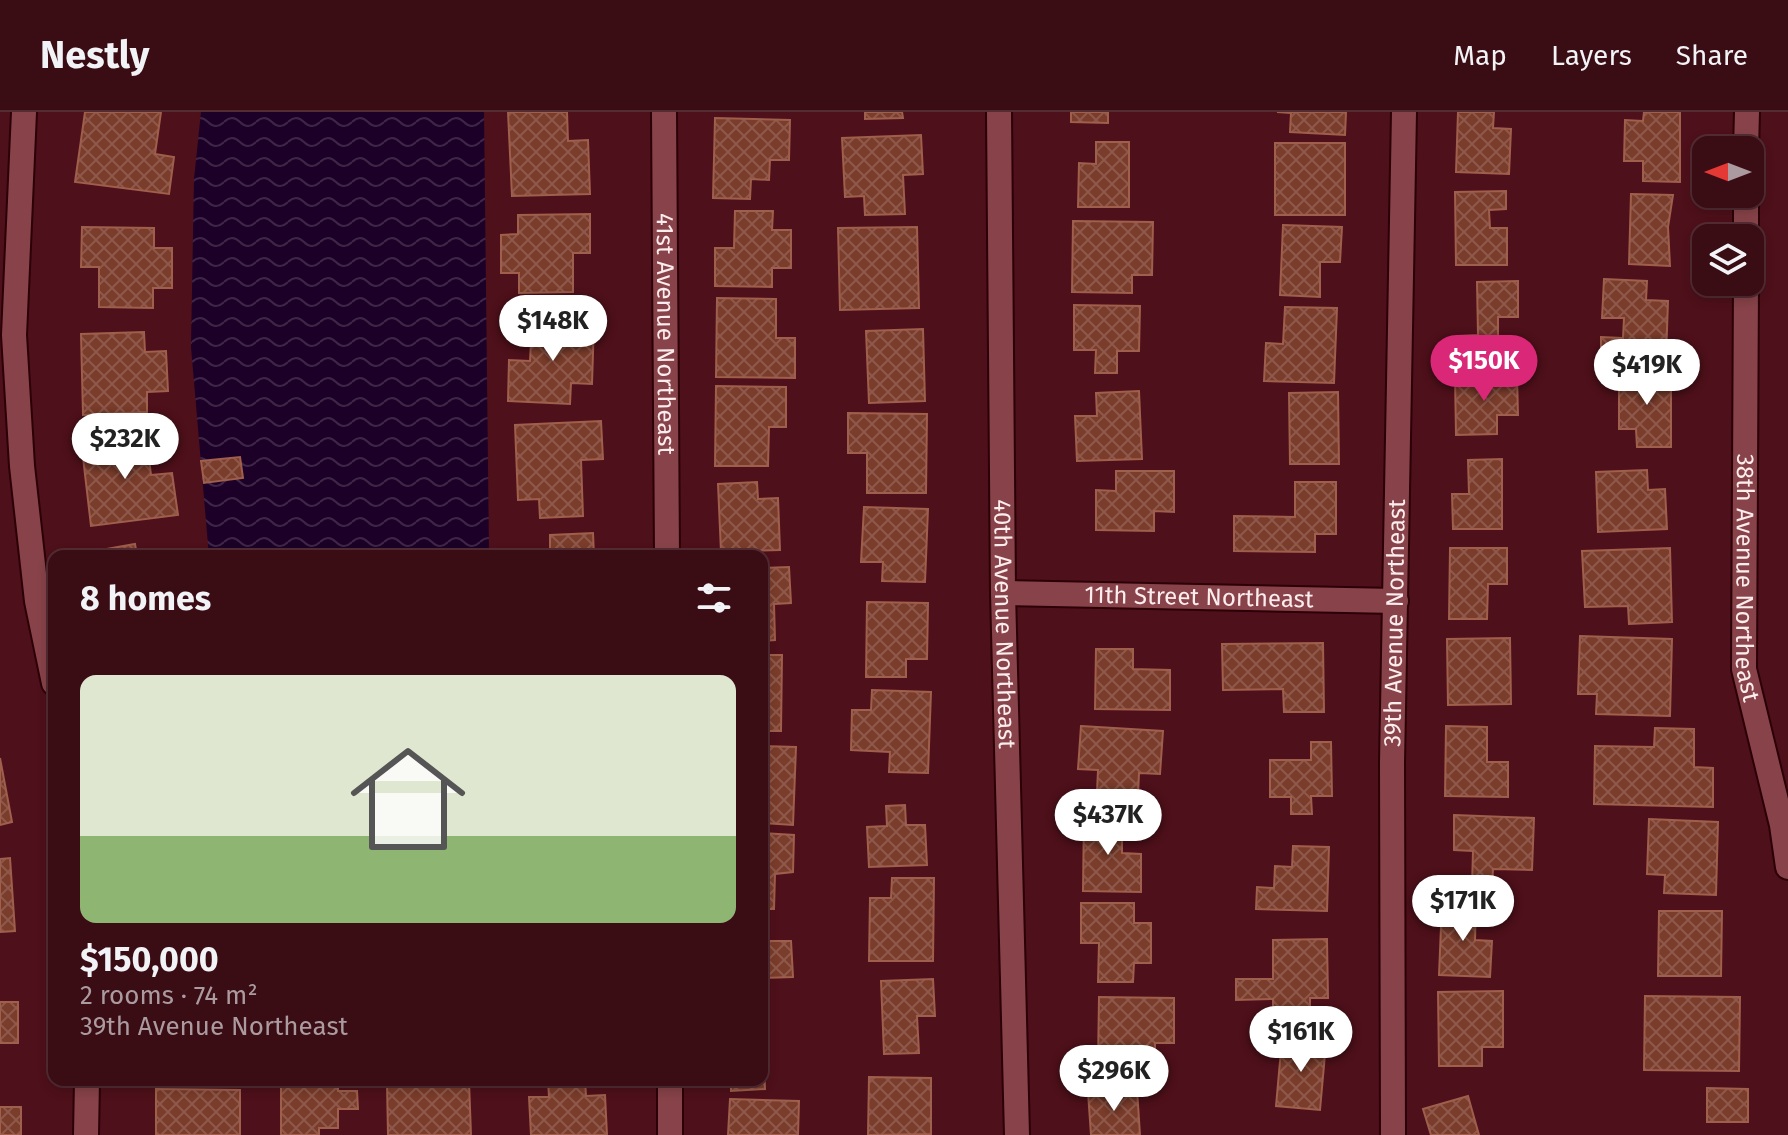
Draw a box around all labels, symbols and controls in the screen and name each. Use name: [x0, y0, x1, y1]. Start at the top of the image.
text: Nestly: [40, 32, 149, 78]
text: Map: [1453, 39, 1507, 72]
text: Layers: [1551, 39, 1632, 72]
text: Share: [1676, 39, 1748, 72]
north arrow: [1692, 136, 1764, 208]
map controls: [1692, 136, 1764, 296]
street label: 41st Avenue Northeast: [651, 213, 680, 456]
button: layers: [1692, 224, 1764, 296]
pin: $148K: [497, 295, 609, 363]
text: $148K: [517, 305, 589, 336]
pin: $150K: [1428, 335, 1540, 403]
pin: $419K: [1591, 339, 1703, 407]
text: $150K: [1448, 345, 1520, 376]
text: $419K: [1612, 349, 1682, 380]
pin: $232K: [69, 413, 181, 481]
text: $232K: [90, 423, 160, 454]
street label: 38th Avenue Northeast: [1730, 454, 1766, 705]
street label: 40th Avenue Northeast: [988, 499, 1021, 749]
street label: 39th Avenue Northeast: [1378, 499, 1411, 747]
icon: filters: [692, 576, 736, 620]
text: 8 homes: [80, 578, 211, 619]
street label: 11th Street Northeast: [1084, 581, 1314, 613]
icon: home: [336, 727, 480, 871]
pin: $437K: [1052, 789, 1164, 857]
text: $437K: [1073, 799, 1143, 830]
pin: $171K: [1407, 875, 1519, 943]
text: $171K: [1430, 885, 1496, 916]
text: $150,000: [80, 939, 219, 980]
text: 2 rooms · 74 m²: [80, 980, 258, 1011]
pin: $161K: [1245, 1006, 1357, 1074]
text: 39th Avenue Northeast: [80, 1011, 348, 1042]
text: $161K: [1267, 1016, 1335, 1047]
pin: $296K: [1058, 1045, 1170, 1113]
text: $296K: [1078, 1055, 1150, 1086]

